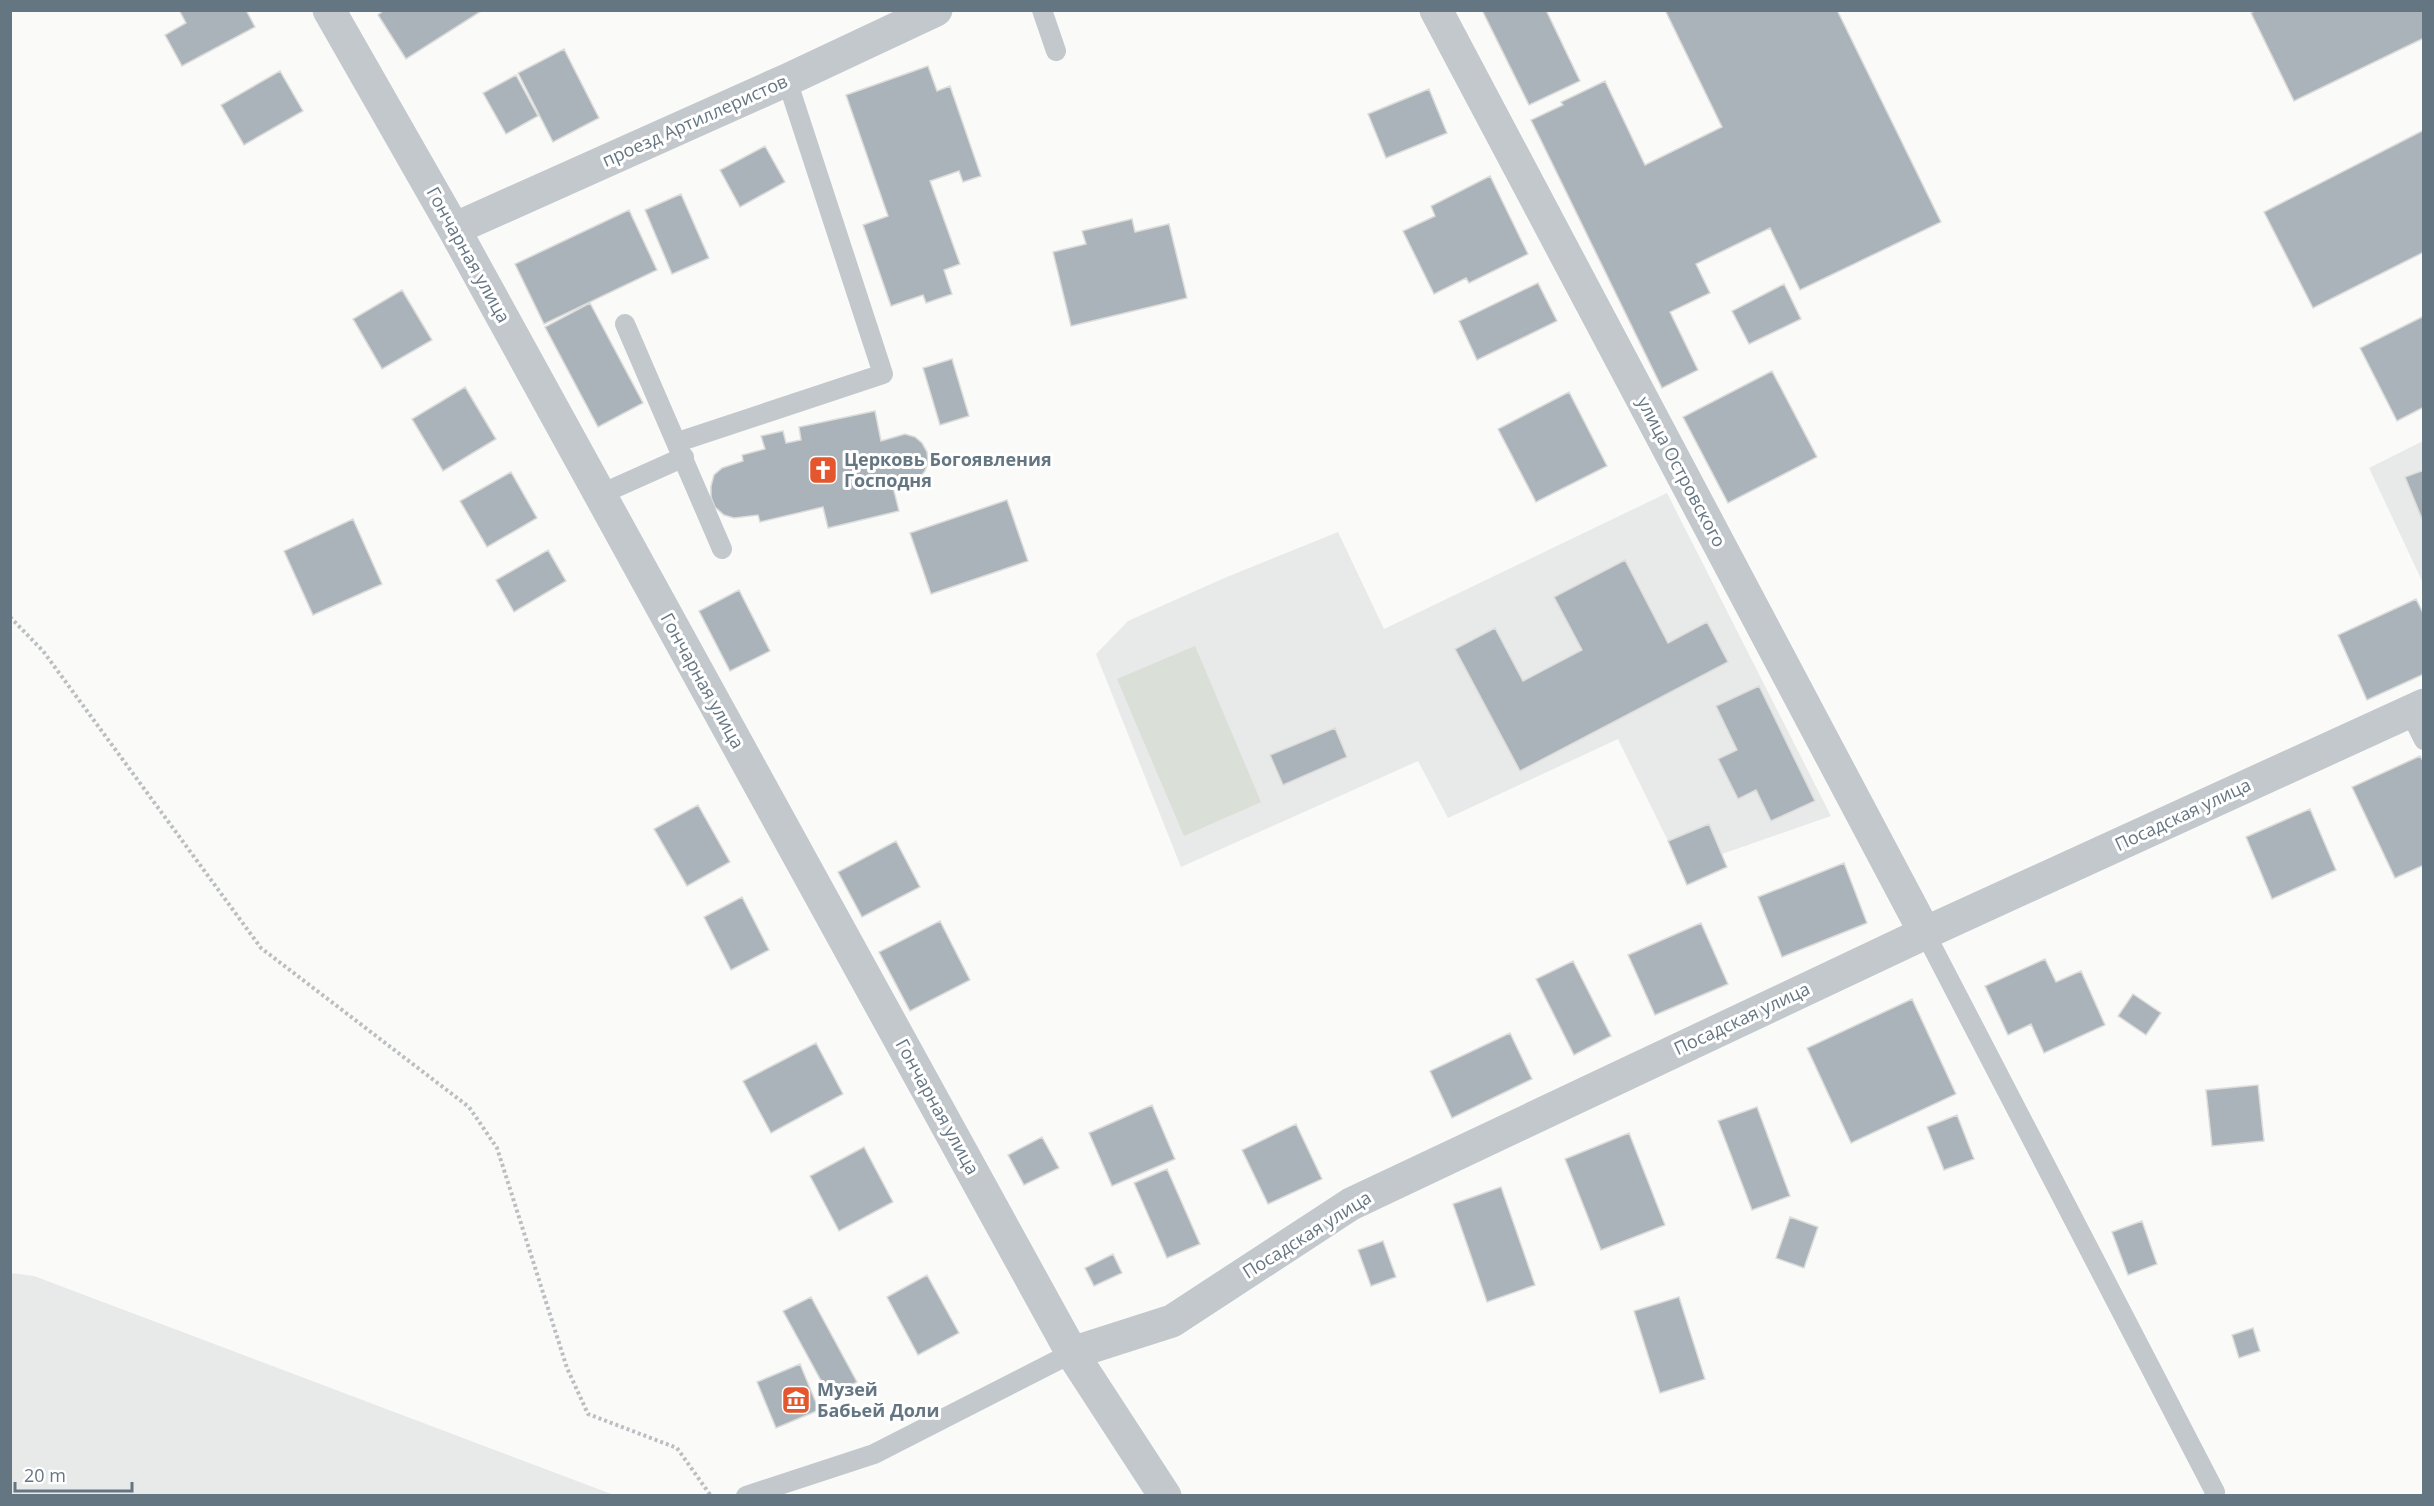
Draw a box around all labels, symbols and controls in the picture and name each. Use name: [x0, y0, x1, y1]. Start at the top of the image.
street label: проезд Артиллеристов: [598, 68, 791, 172]
street label: Гончарная улица: [422, 182, 516, 327]
street label: улица Островского: [1632, 392, 1732, 551]
place label: Церковь Богоявления Господня: [844, 447, 1052, 492]
church icon: Церковь Богоявления Господня: [807, 454, 839, 486]
street label: Гончарная улица: [656, 608, 750, 753]
street label: Посадская улица: [2111, 772, 2254, 856]
street label: Посадская улица: [1670, 976, 1813, 1060]
street label: Гончарная улица: [891, 1034, 985, 1179]
street label: Посадская улица: [1238, 1185, 1375, 1283]
place label: Музей Бабьей Доли: [817, 1377, 939, 1422]
museum icon: Музей Бабьей Доли: [780, 1384, 812, 1416]
scale bar: [15, 1455, 132, 1493]
text: 20 m: [24, 1463, 66, 1487]

